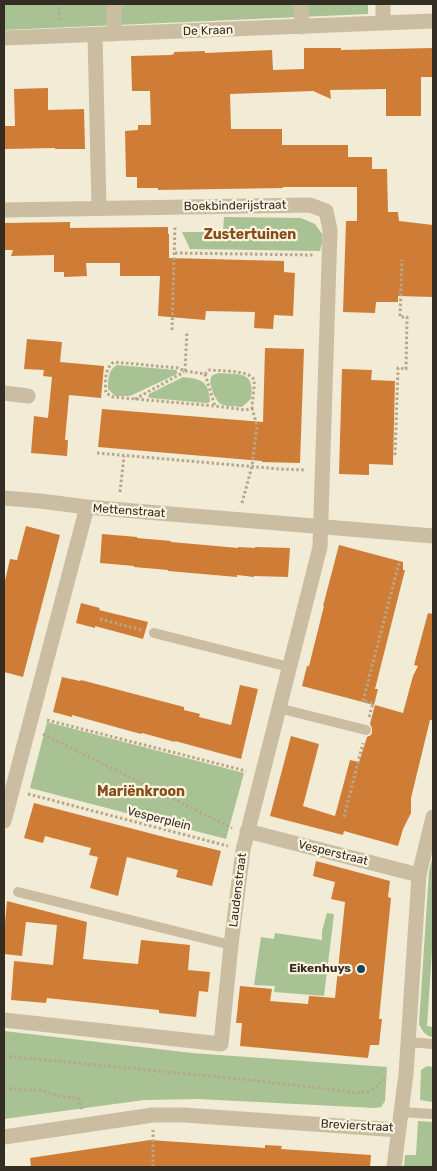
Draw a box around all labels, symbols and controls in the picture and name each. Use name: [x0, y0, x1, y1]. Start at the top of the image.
street label: De Kraan: [183, 23, 233, 39]
street label: Boekbinderijstraat: [184, 198, 286, 214]
district label: Zustertuinen: [204, 227, 296, 243]
street label: Mettenstraat: [92, 501, 166, 521]
district label: Mariënkroon: [97, 784, 185, 800]
street label: Vesperplein: [125, 804, 193, 834]
street label: Vesperstraat: [296, 837, 370, 869]
street label: Laudenstraat: [226, 852, 250, 928]
place label: Eikenhuys: [289, 962, 351, 976]
marker: Eikenhuys: [355, 963, 367, 975]
street label: Brevierstraat: [320, 1117, 394, 1135]

